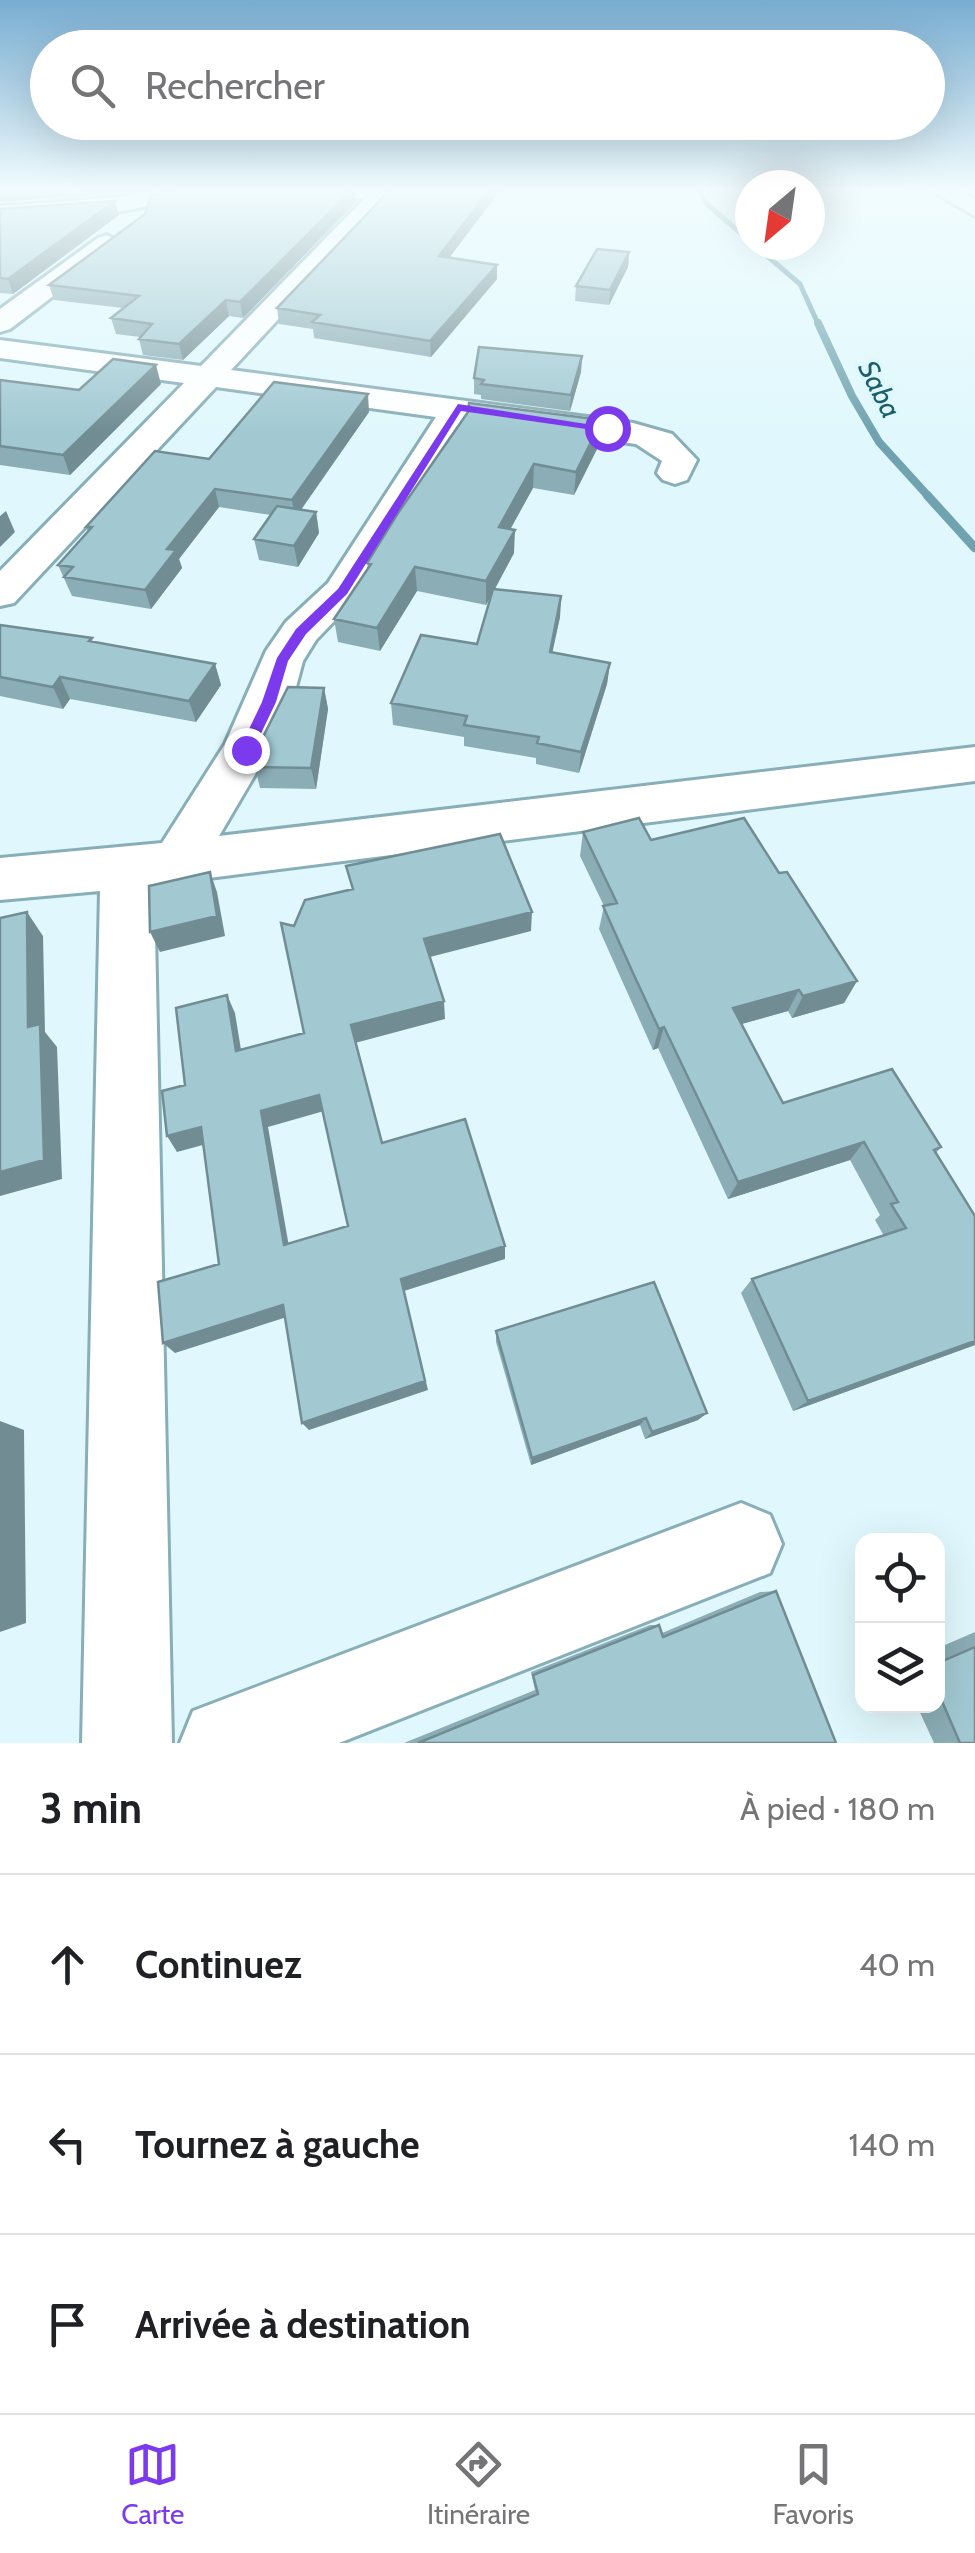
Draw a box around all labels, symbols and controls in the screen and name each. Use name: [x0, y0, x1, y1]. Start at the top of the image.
search box: [30, 30, 945, 140]
icon: search: [65, 58, 120, 113]
text: Rechercher: [145, 62, 325, 109]
north arrow: [735, 170, 825, 260]
water label: Saba: [851, 355, 909, 423]
route start: [585, 406, 631, 452]
route end: [224, 728, 270, 774]
map controls: [855, 1533, 945, 1713]
button: locate: [855, 1533, 945, 1623]
button: layers: [855, 1623, 945, 1713]
text: 3 min: [40, 1782, 142, 1834]
text: À pied · 180 m: [740, 1789, 935, 1828]
icon: ahead: [40, 1937, 95, 1992]
text: Continuez: [135, 1941, 302, 1988]
text: 40 m: [859, 1945, 935, 1984]
icon: left: [40, 2117, 95, 2172]
text: Tournez à gauche: [135, 2121, 420, 2168]
text: 140 m: [848, 2125, 935, 2164]
icon: arrive: [40, 2297, 95, 2352]
text: Arrivée à destination: [135, 2301, 471, 2348]
tab: Carte: [121, 2437, 184, 2531]
tab: Itinéraire: [427, 2437, 530, 2531]
tab: Favoris: [772, 2437, 854, 2531]

